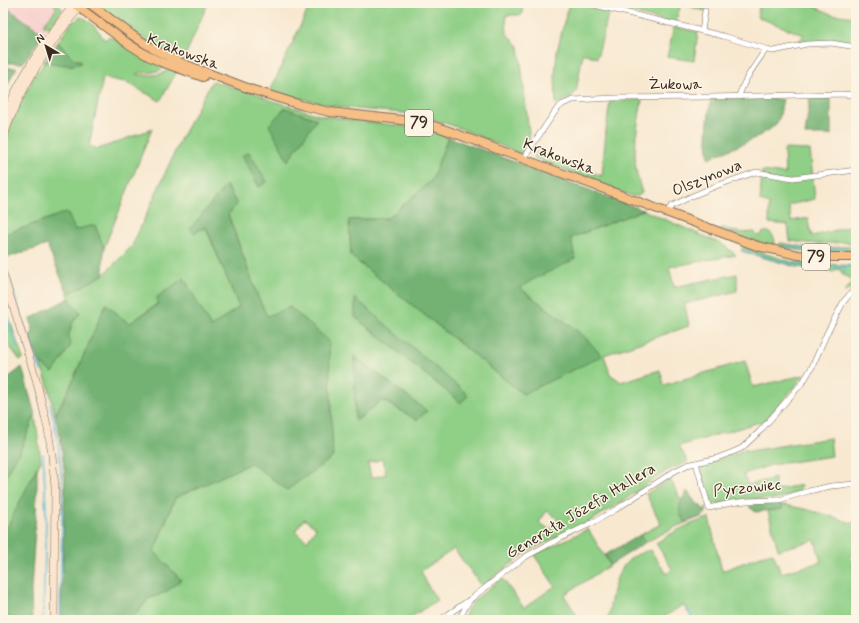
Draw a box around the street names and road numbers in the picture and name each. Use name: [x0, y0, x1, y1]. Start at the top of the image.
street label: Krakowska: [144, 29, 223, 76]
street label: Żukowa: [648, 74, 702, 95]
road number: 79: [405, 110, 433, 136]
street label: Krakowska: [520, 134, 599, 181]
street label: Olszynowa: [669, 154, 745, 201]
road number: 79: [802, 244, 830, 270]
street label: Generała Józefa Hallera: [502, 458, 660, 564]
street label: Pyrzowiec: [712, 474, 782, 502]

